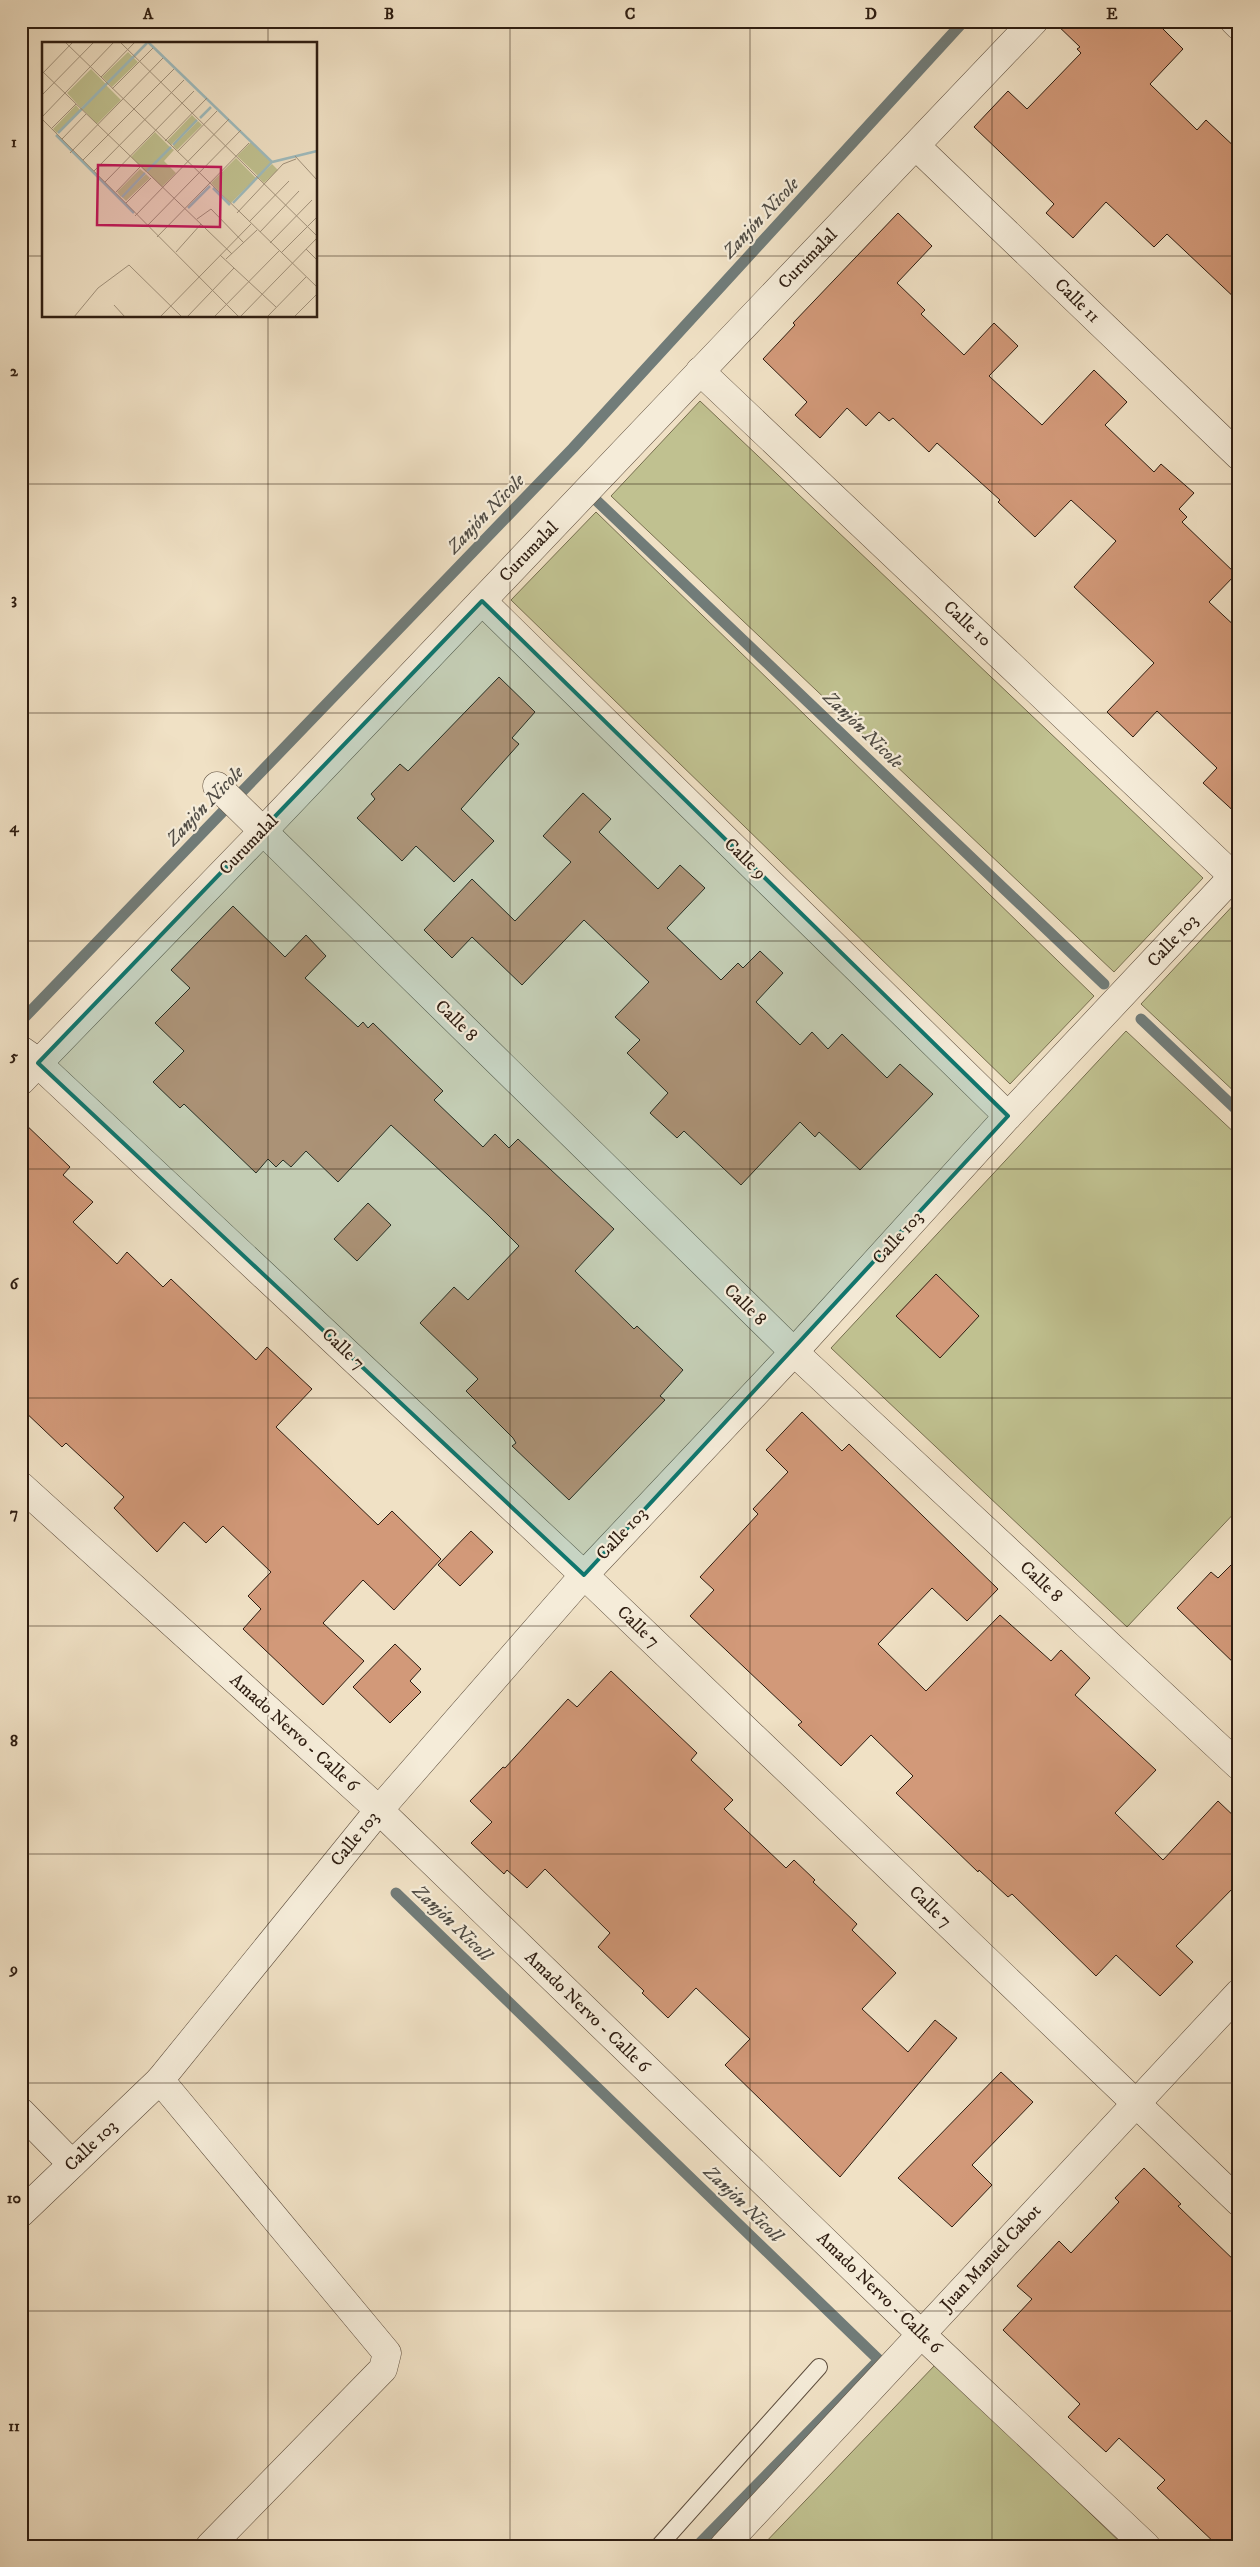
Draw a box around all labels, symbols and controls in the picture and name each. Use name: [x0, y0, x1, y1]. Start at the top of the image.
text: A: [142, 4, 154, 24]
text: B: [384, 4, 394, 24]
text: C: [625, 4, 635, 24]
text: D: [865, 4, 877, 24]
text: E: [1106, 4, 1118, 24]
inset map: [42, 42, 318, 318]
text: 1: [11, 132, 17, 152]
water label: Zanjón Nicole: [717, 173, 805, 264]
street label: Curumalal: [774, 224, 843, 294]
street label: Calle 11: [1050, 274, 1104, 328]
text: 2: [10, 361, 19, 381]
water label: Zanjón Nicole: [442, 469, 530, 559]
street label: Curumalal: [495, 517, 564, 587]
text: 3: [11, 589, 17, 609]
street label: Calle 10: [938, 596, 996, 652]
water label: Zanjón Nicole: [818, 686, 908, 774]
water label: Zanjón Nicole: [161, 761, 249, 851]
street label: Curumalal: [215, 810, 284, 880]
text: 4: [8, 817, 19, 837]
street label: Calle 9: [719, 833, 771, 885]
street label: Calle 103: [1143, 910, 1203, 972]
street label: Calle 8: [430, 995, 482, 1047]
text: 5: [9, 1046, 18, 1066]
street label: Calle 103: [868, 1207, 928, 1269]
text: 6: [10, 1274, 20, 1294]
street label: Calle 8: [719, 1279, 771, 1331]
street label: Calle 7: [317, 1324, 369, 1374]
text: 7: [10, 1503, 18, 1523]
street label: Calle 103: [592, 1503, 652, 1565]
street label: Calle 8: [1015, 1557, 1067, 1607]
street label: Calle 7: [612, 1601, 664, 1653]
street label: Amado Nervo - Calle 6: [225, 1669, 363, 1797]
text: 8: [10, 1731, 18, 1751]
street label: Calle 103: [326, 1807, 384, 1871]
water label: Zanjón Nicoll: [407, 1879, 498, 1968]
street label: Calle 7: [904, 1881, 956, 1933]
street label: Amado Nervo - Calle 6: [520, 1947, 655, 2078]
text: 9: [9, 1959, 18, 1979]
street label: Calle 103: [60, 2116, 122, 2176]
water label: Zanjón Nicoll: [698, 2160, 789, 2249]
text: 10: [7, 2188, 22, 2208]
street label: Juan Manuel Cabot: [935, 2200, 1046, 2317]
street label: Amado Nervo - Calle 6: [812, 2228, 947, 2359]
text: 11: [8, 2416, 20, 2436]

